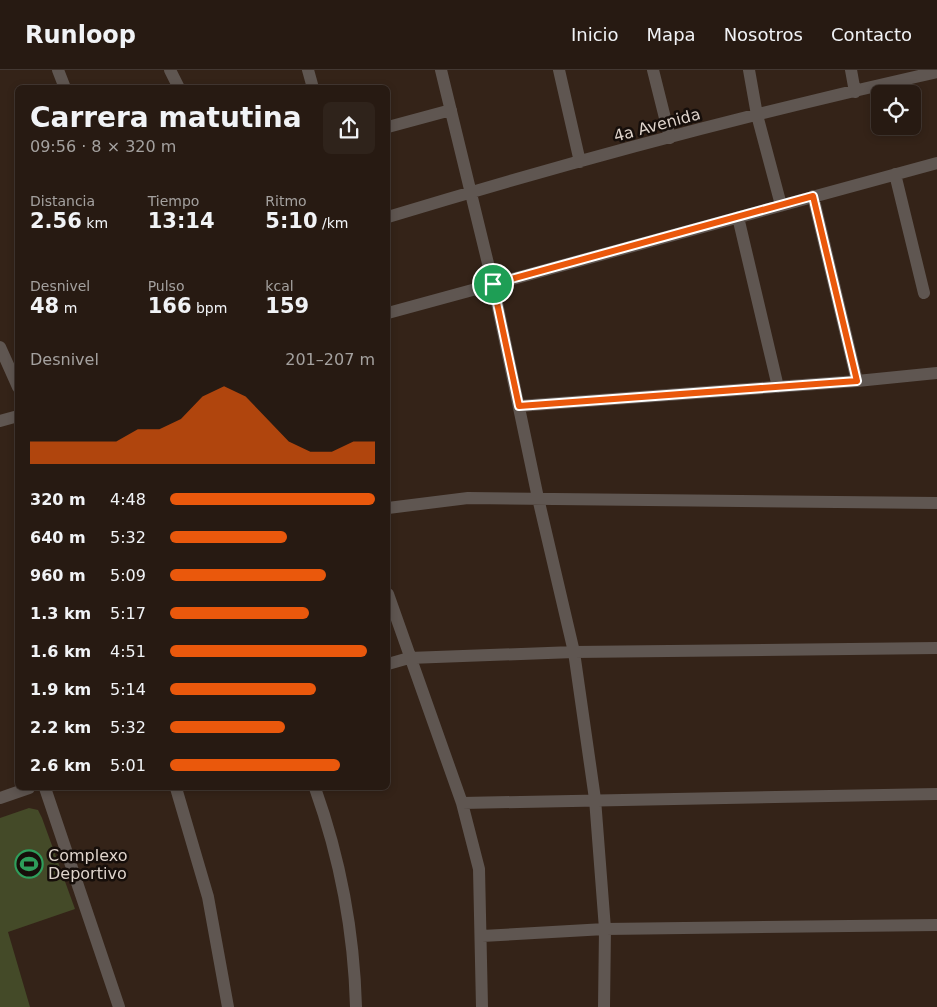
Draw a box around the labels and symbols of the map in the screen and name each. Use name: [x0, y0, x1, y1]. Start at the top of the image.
street label: 4a Avenida: [612, 104, 702, 146]
pin: [472, 263, 514, 305]
place label: Complexo Deportivo: [48, 846, 127, 883]
sports icon: Complexo Deportivo: [14, 849, 44, 879]

